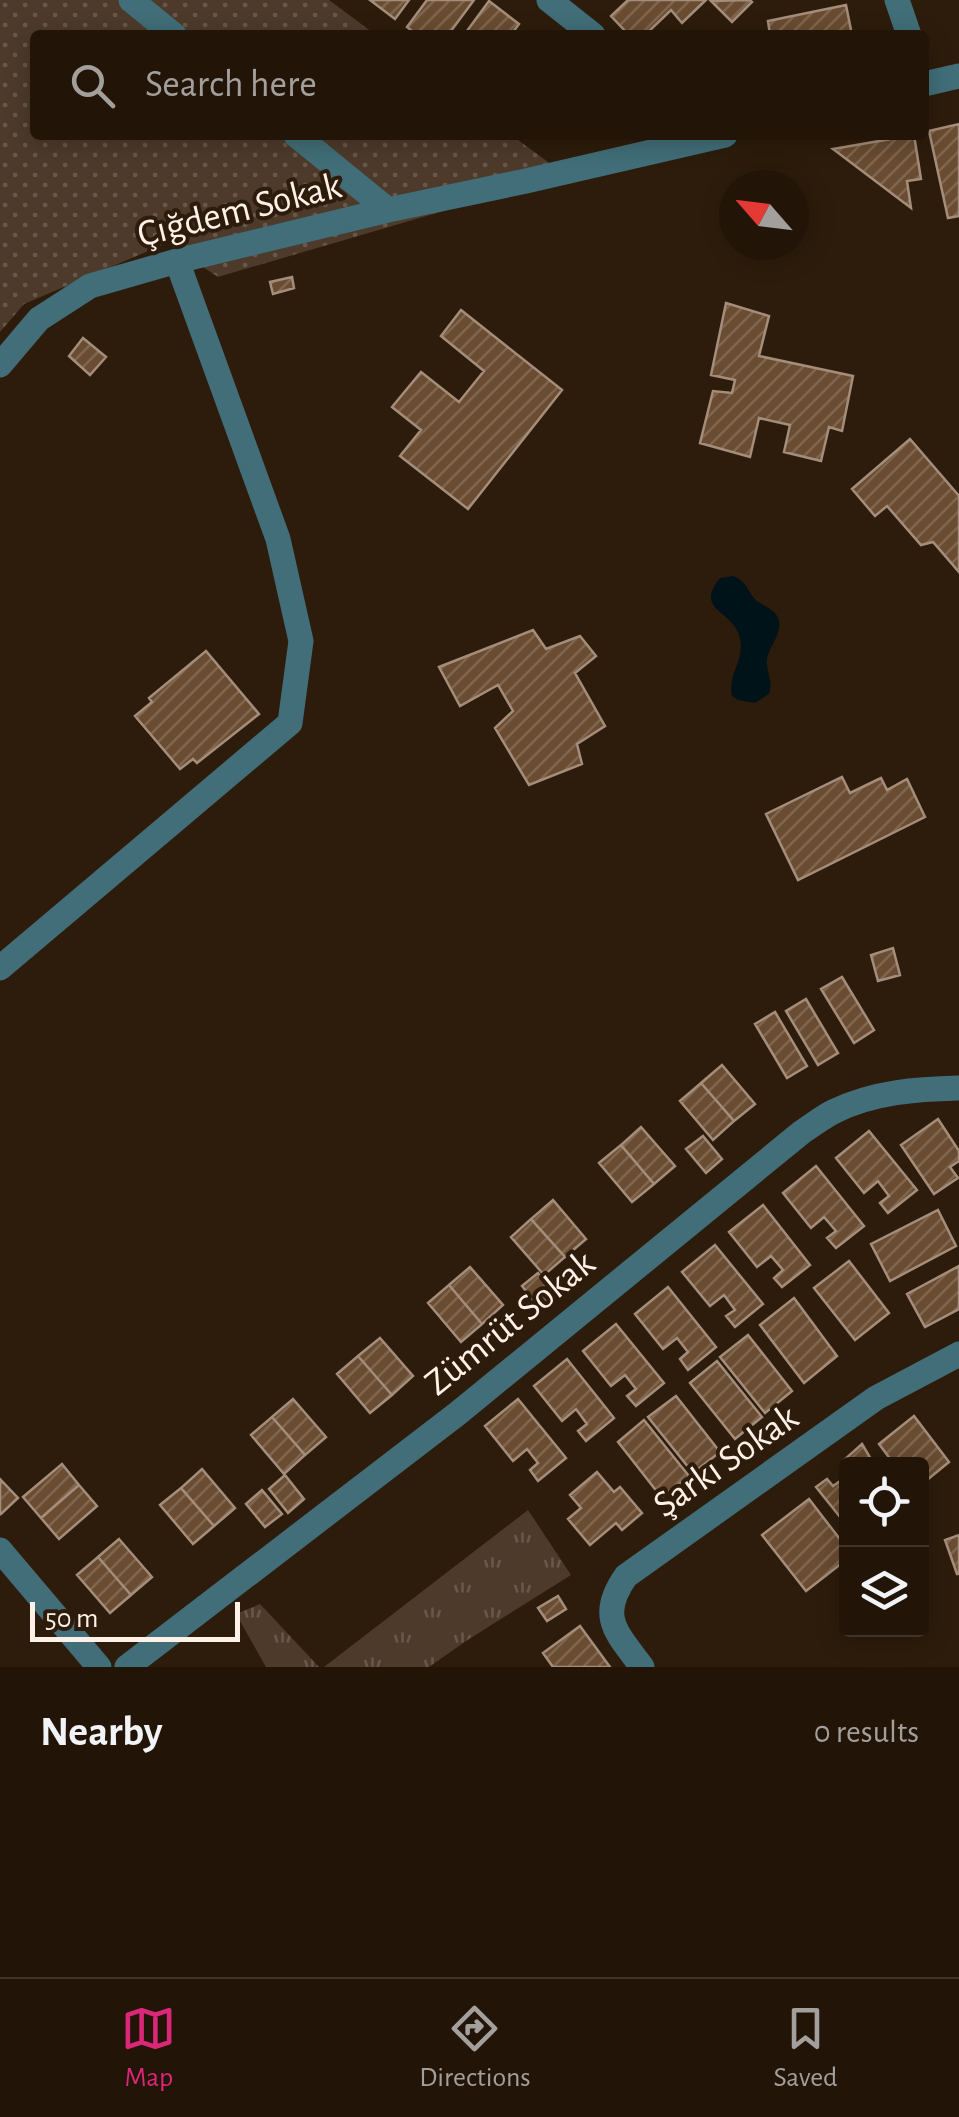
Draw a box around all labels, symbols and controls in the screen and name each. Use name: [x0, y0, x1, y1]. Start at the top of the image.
search box: [30, 30, 929, 140]
icon: search: [65, 58, 120, 113]
text: Search here: [145, 66, 317, 104]
street label: Çığdem Sokak: [134, 167, 346, 255]
north arrow: [719, 170, 809, 260]
street label: Zümrüt Sokak: [418, 1244, 603, 1403]
street label: Şarkı Sokak: [647, 1398, 806, 1525]
map controls: [839, 1457, 929, 1637]
button: locate: [839, 1457, 929, 1547]
button: layers: [839, 1547, 929, 1637]
scale bar: [30, 1597, 240, 1642]
text: 50 m: [45, 1605, 99, 1633]
text: Nearby: [40, 1711, 163, 1753]
text: 0 results: [814, 1716, 919, 1748]
tab: Map: [121, 2001, 176, 2095]
tab: Directions: [419, 2001, 531, 2095]
tab: Saved: [774, 2001, 838, 2095]

